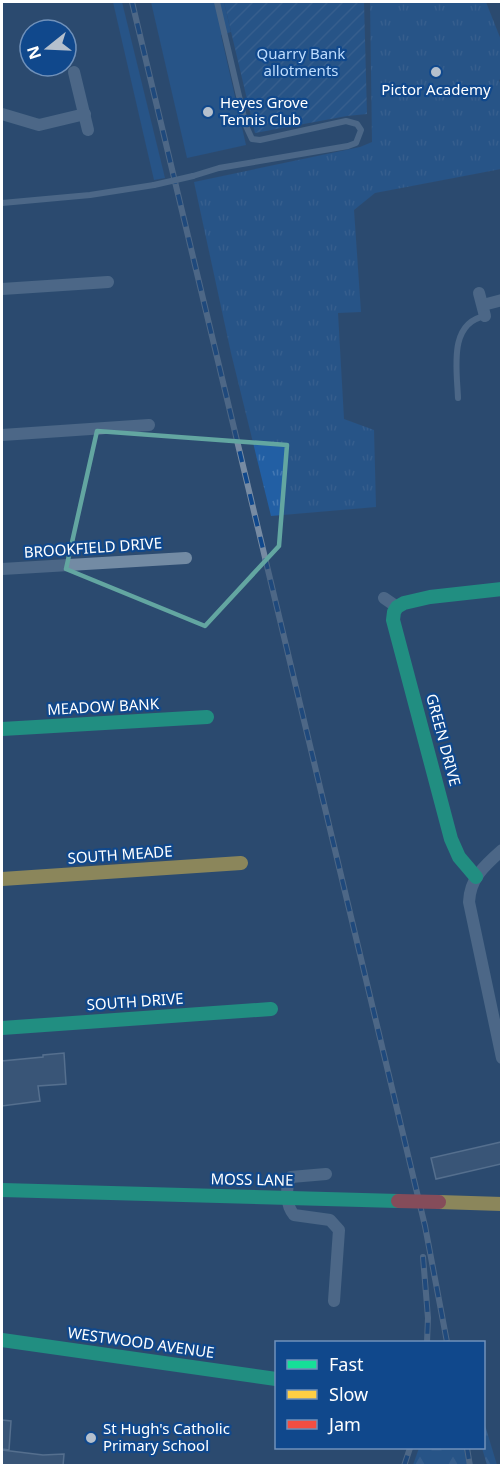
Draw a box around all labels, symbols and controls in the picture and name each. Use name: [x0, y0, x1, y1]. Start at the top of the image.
north arrow: [18, 18, 78, 78]
text: N: [21, 43, 46, 62]
park label: Quarry Bank allotments: [257, 43, 345, 80]
marker: Pictor Academy: [429, 65, 443, 79]
place label: Pictor Academy: [381, 79, 491, 99]
place label: Heyes Grove Tennis Club: [220, 92, 308, 129]
marker: Heyes Grove Tennis Club: [201, 105, 215, 119]
street label: BROOKFIELD DRIVE: [23, 532, 163, 562]
street label: GREEN DRIVE: [422, 691, 466, 788]
street label: MEADOW BANK: [47, 693, 160, 719]
street label: SOUTH MEADE: [67, 840, 173, 868]
street label: SOUTH DRIVE: [86, 988, 184, 1014]
street label: MOSS LANE: [210, 1168, 294, 1190]
street label: WESTWOOD AVENUE: [66, 1322, 216, 1362]
legend: [275, 1341, 485, 1449]
text: Fast: [329, 1352, 364, 1376]
text: Slow: [329, 1382, 368, 1406]
text: Jam: [327, 1412, 361, 1436]
place label: St Hugh's Catholic Primary School: [103, 1418, 230, 1455]
marker: St Hugh's Catholic Primary School: [84, 1431, 98, 1445]

